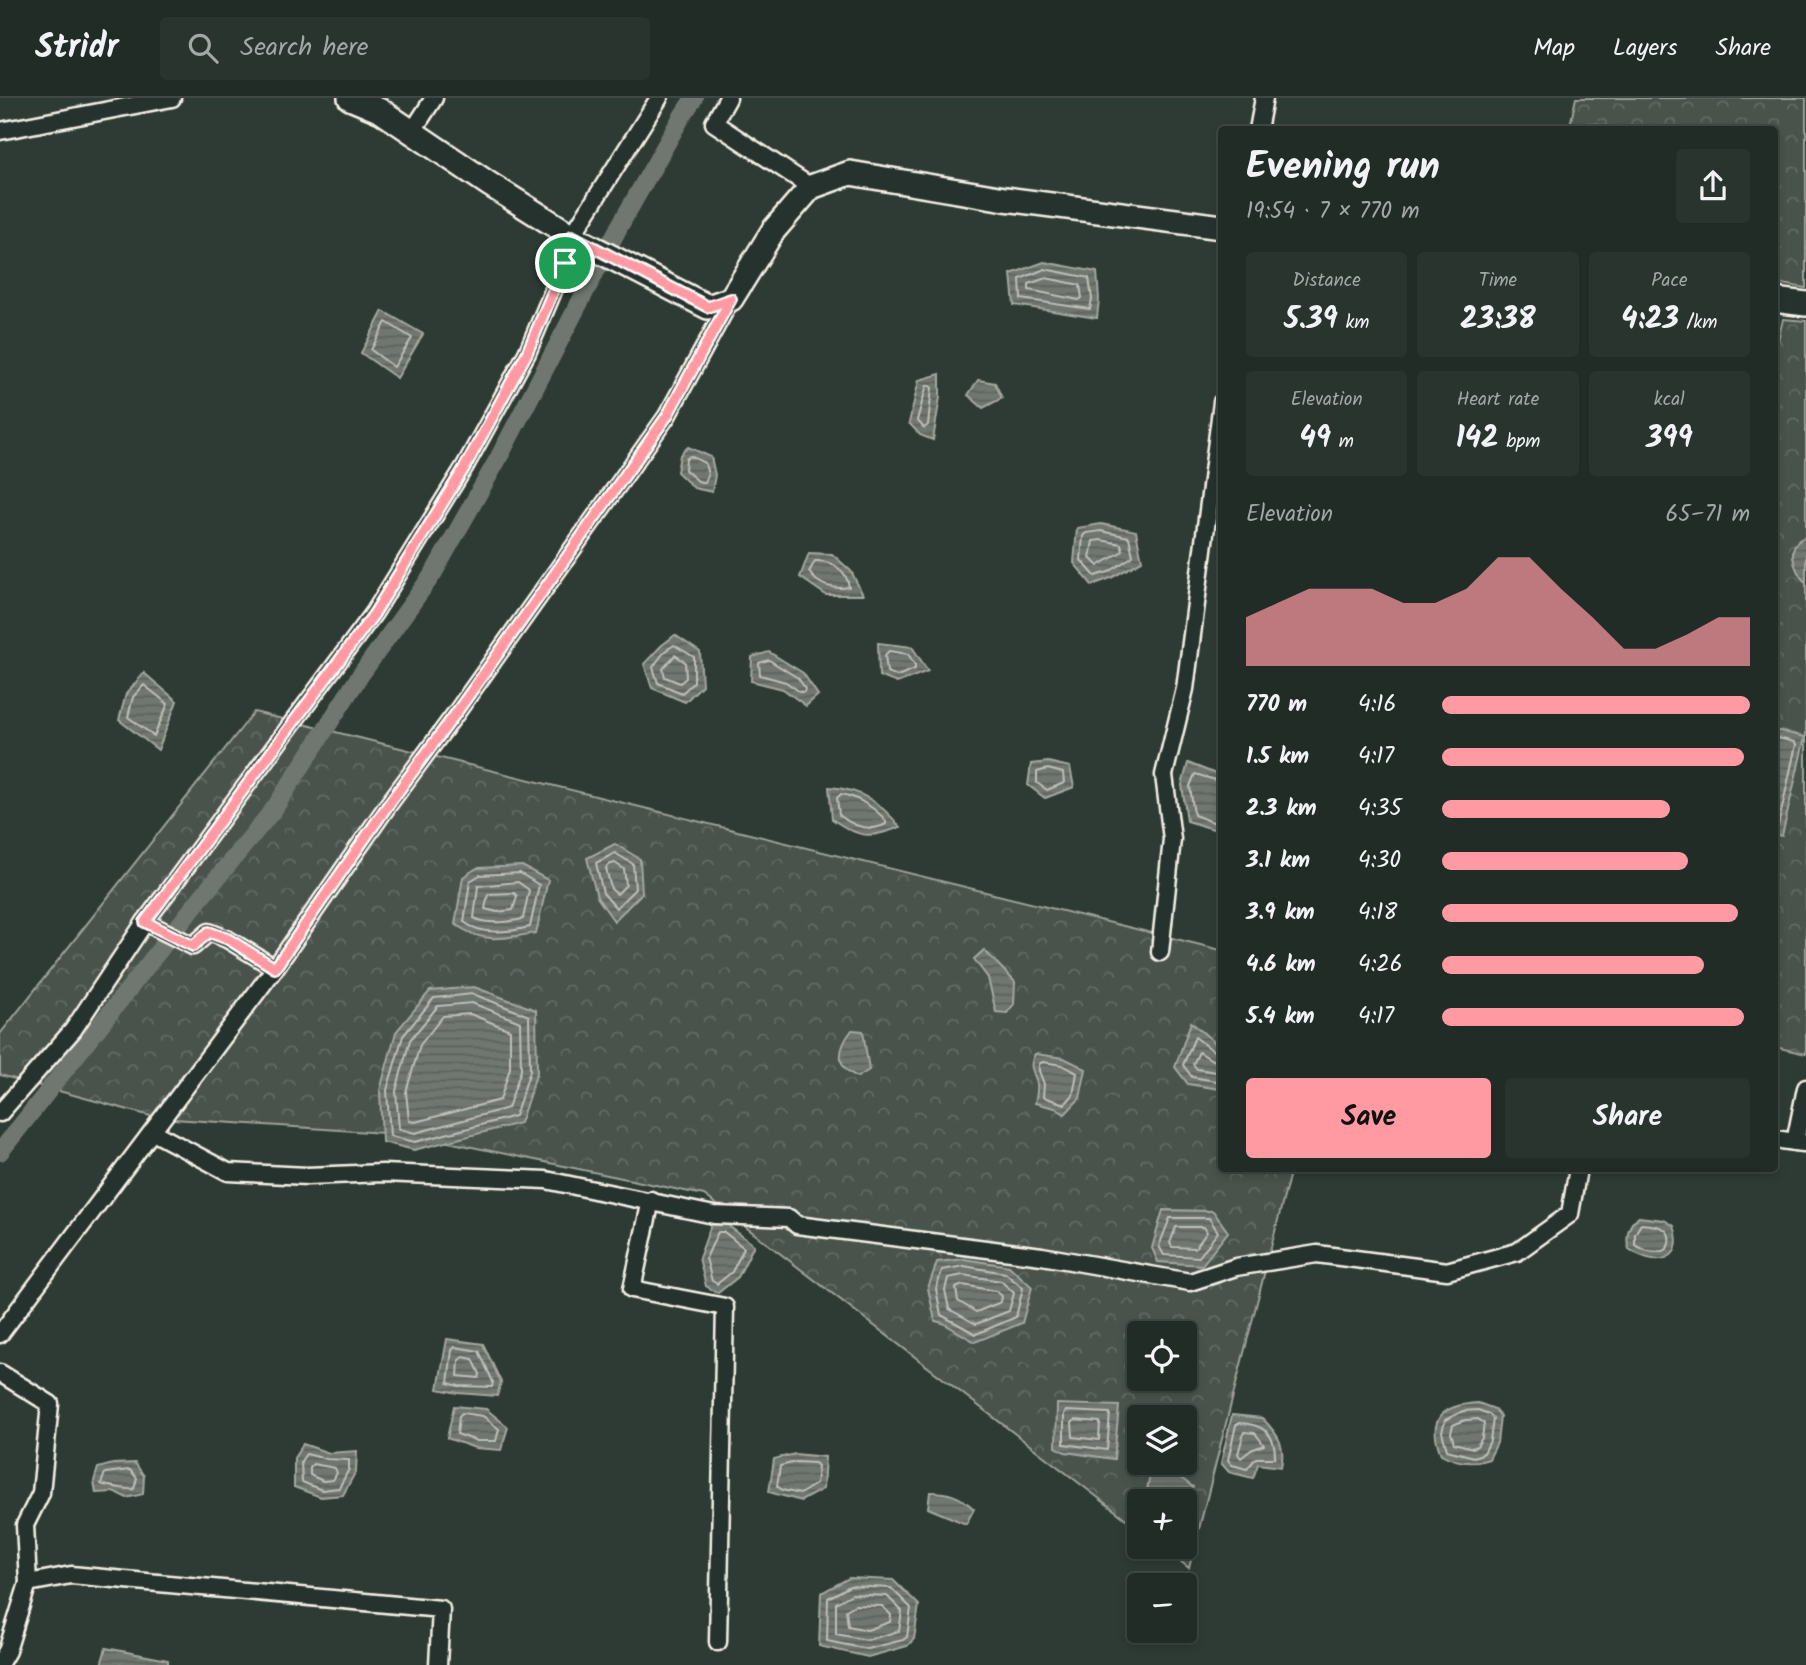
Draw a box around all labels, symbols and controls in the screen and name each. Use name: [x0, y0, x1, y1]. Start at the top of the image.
search box: [160, 17, 650, 80]
text: Stridr: [35, 22, 118, 75]
text: Search here: [240, 27, 369, 69]
icon: search: [184, 29, 222, 67]
text: Map: [1533, 29, 1575, 68]
text: Layers: [1613, 29, 1677, 68]
text: Share: [1715, 29, 1771, 68]
text: Evening run: [1246, 138, 1440, 198]
button: share: [1676, 149, 1750, 223]
text: 19:54 · 7 × 770 m: [1246, 194, 1420, 230]
pin: [535, 233, 595, 293]
icon: arrive: [546, 244, 584, 282]
text: Distance: [1293, 266, 1361, 296]
text: Time: [1479, 266, 1517, 296]
text: Pace: [1651, 266, 1687, 296]
text: 5.39: [1284, 296, 1338, 344]
text: 23:38: [1460, 296, 1536, 344]
text: 4:23: [1621, 296, 1679, 344]
text: km: [1338, 308, 1369, 338]
text: /km: [1679, 308, 1717, 338]
text: Elevation: [1291, 385, 1363, 415]
text: Heart rate: [1457, 385, 1539, 415]
text: kcal: [1654, 385, 1685, 415]
text: 49: [1300, 415, 1331, 463]
text: 142: [1456, 415, 1499, 463]
text: 399: [1646, 415, 1693, 463]
text: m: [1331, 427, 1354, 457]
text: bpm: [1499, 427, 1540, 457]
text: Elevation: [1246, 497, 1333, 533]
text: 65–71 m: [1665, 497, 1750, 533]
text: 770 m: [1246, 687, 1307, 723]
text: 4:16: [1358, 687, 1396, 723]
text: 1.5 km: [1246, 739, 1309, 775]
text: 4:17: [1358, 739, 1394, 775]
text: 2.3 km: [1246, 791, 1316, 827]
text: 4:35: [1358, 791, 1402, 827]
text: 3.1 km: [1246, 843, 1310, 879]
text: 4:30: [1358, 843, 1401, 879]
text: 3.9 km: [1246, 895, 1315, 931]
text: 4:18: [1358, 895, 1397, 931]
text: 4.6 km: [1246, 947, 1315, 983]
text: 4:26: [1358, 947, 1402, 983]
text: 5.4 km: [1246, 999, 1315, 1035]
text: 4:17: [1358, 999, 1394, 1035]
button: Save: [1246, 1078, 1491, 1158]
button: Share: [1505, 1078, 1750, 1158]
map controls: [1127, 1321, 1197, 1643]
button: locate: [1127, 1321, 1197, 1391]
button: layers: [1127, 1405, 1197, 1475]
button: +: [1127, 1489, 1197, 1559]
button: −: [1127, 1573, 1197, 1643]

